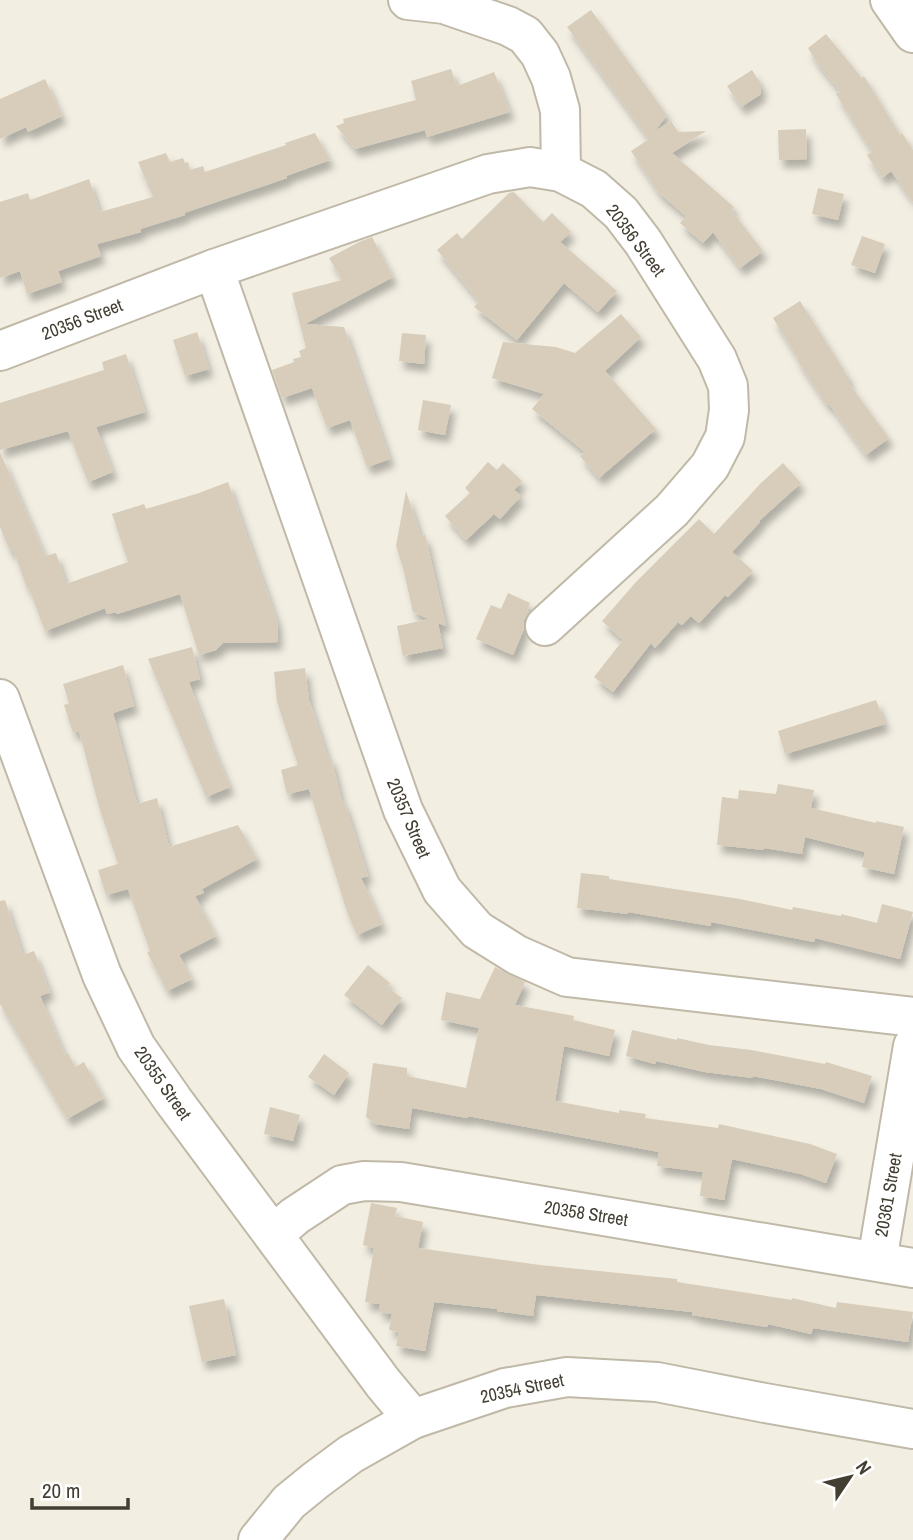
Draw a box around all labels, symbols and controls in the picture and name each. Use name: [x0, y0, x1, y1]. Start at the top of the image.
street label: 20356 Street: [601, 199, 671, 281]
street label: 20356 Street: [38, 292, 126, 346]
street label: 20357 Street: [381, 774, 437, 862]
street label: 20355 Street: [129, 1041, 197, 1125]
street label: 20361 Street: [868, 1151, 908, 1239]
street label: 20358 Street: [542, 1194, 630, 1232]
street label: 20354 Street: [478, 1367, 566, 1409]
north arrow: [815, 1442, 885, 1512]
text: N: [850, 1455, 878, 1479]
scale bar: [32, 1466, 128, 1510]
text: 20 m: [42, 1476, 80, 1505]

